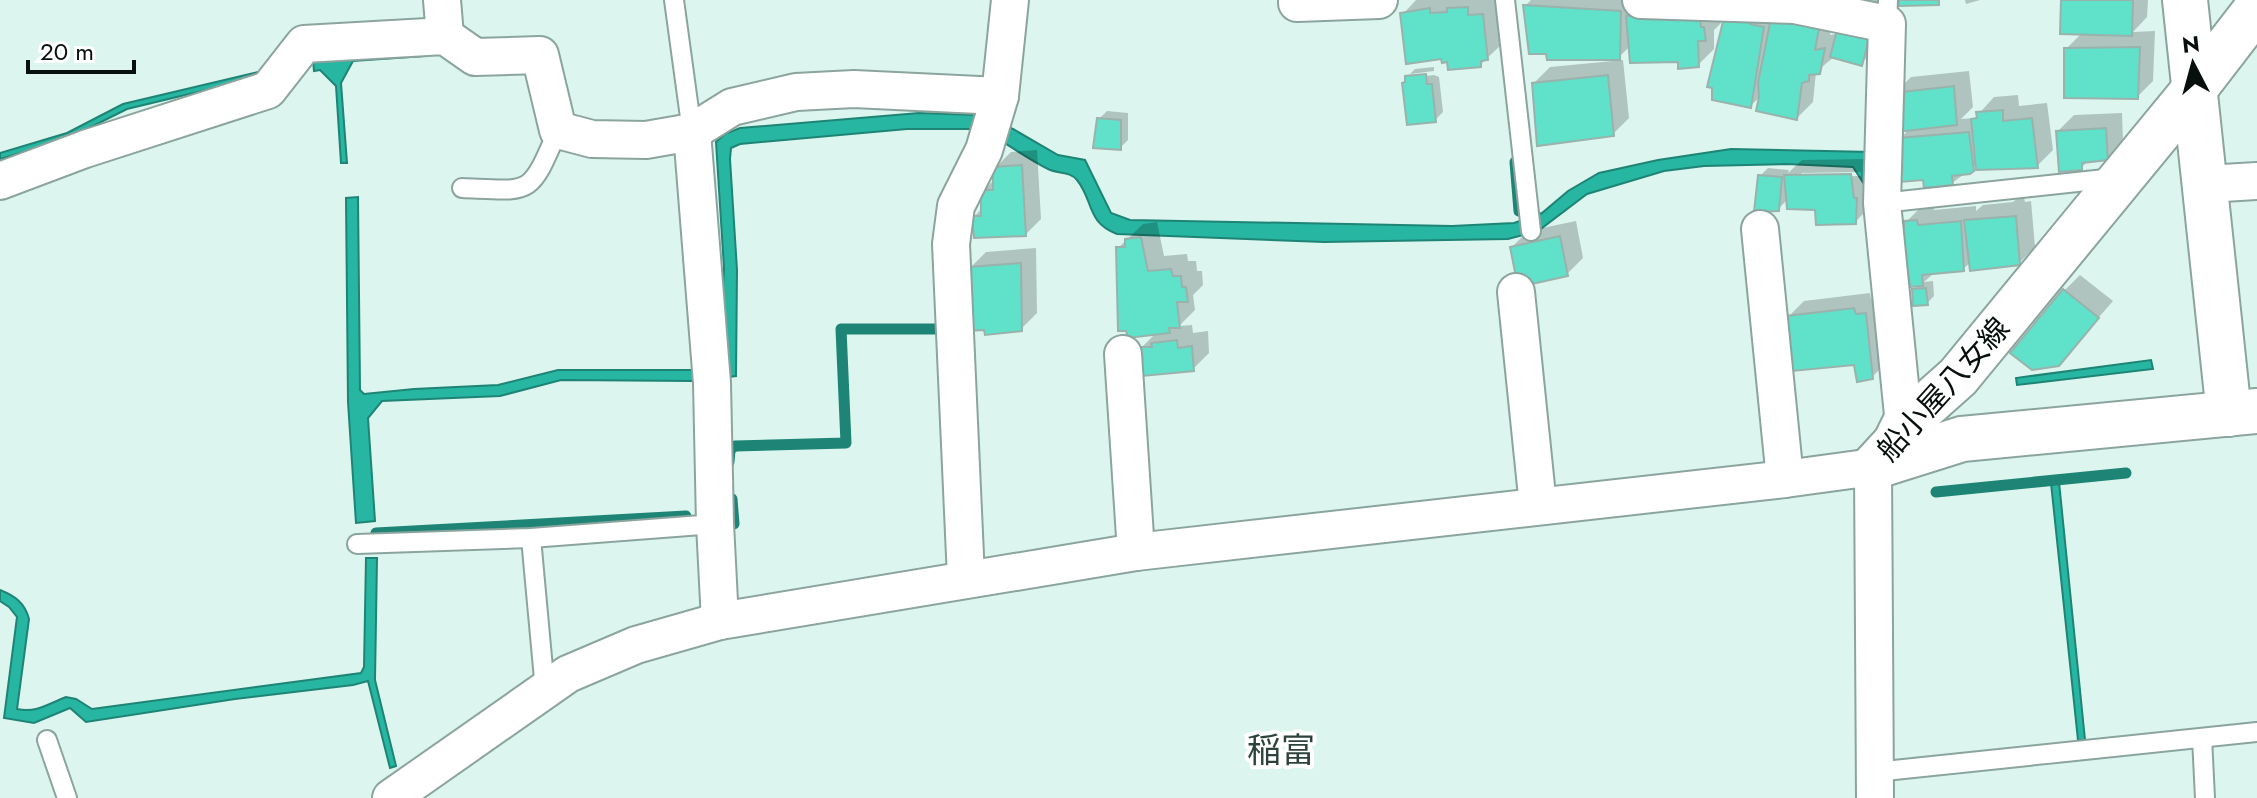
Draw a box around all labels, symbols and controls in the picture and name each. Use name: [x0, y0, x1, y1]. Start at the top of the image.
scale bar: [28, 24, 134, 74]
north arrow: [2153, 24, 2233, 104]
text: N: [2181, 27, 2201, 61]
text: 20 m: [40, 34, 94, 69]
street label: 船小屋八女線: [1867, 308, 2019, 470]
district label: 稲富: [1247, 726, 1315, 775]

